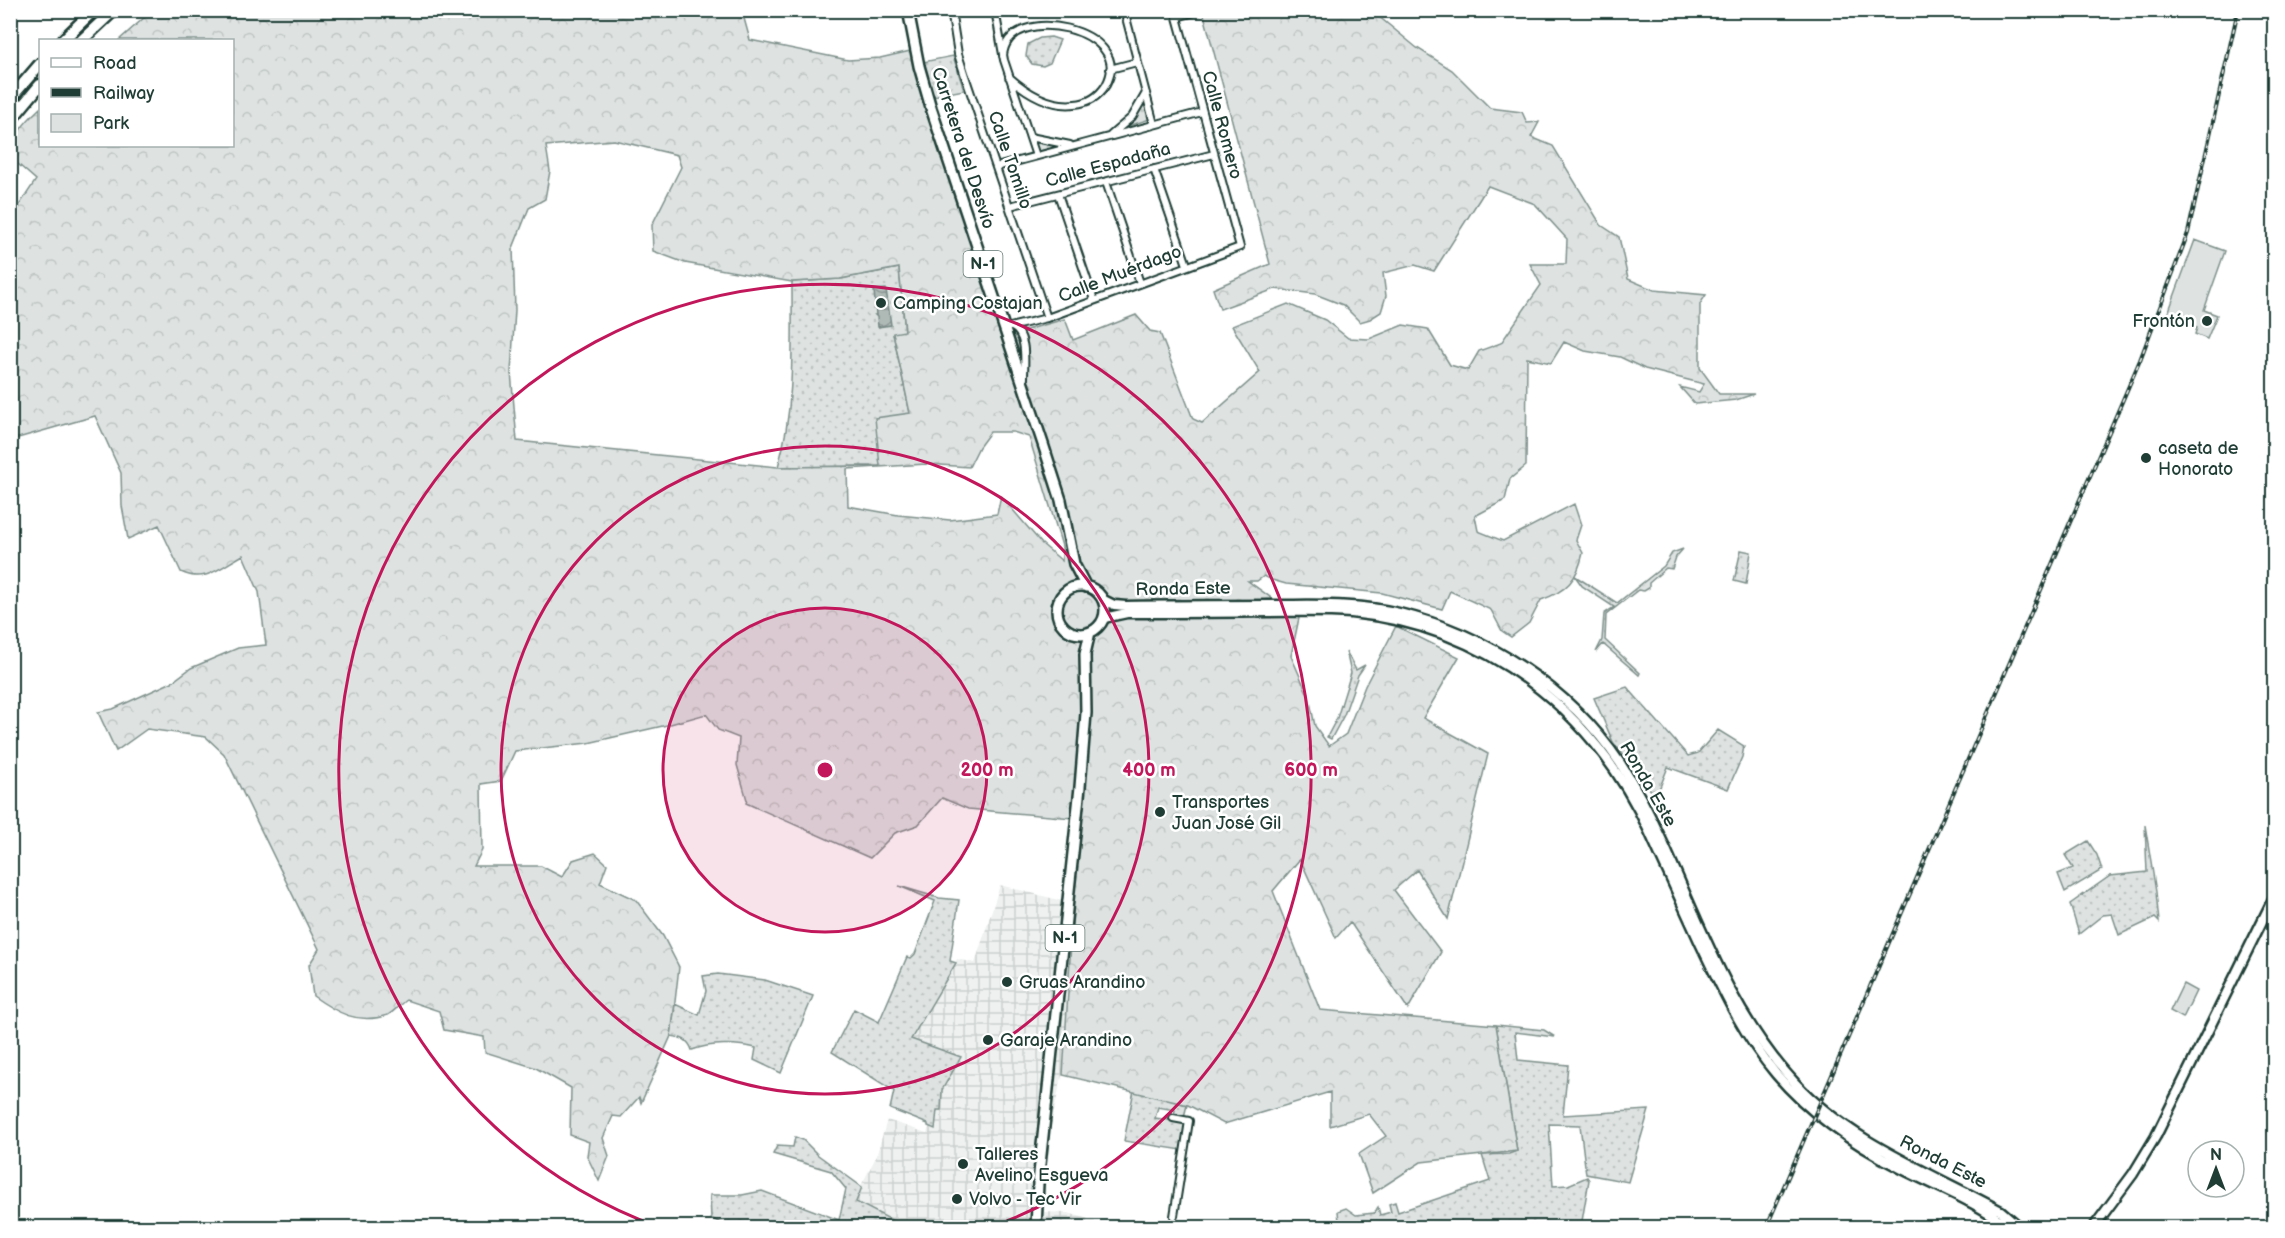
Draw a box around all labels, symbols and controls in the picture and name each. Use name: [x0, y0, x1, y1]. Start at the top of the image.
legend: [39, 39, 234, 147]
text: Road: [93, 53, 137, 74]
street label: Carretera del Desvío: [927, 65, 999, 231]
street label: Calle Romero: [1197, 68, 1247, 182]
text: Railway: [93, 83, 155, 104]
street label: Calle Tomillo: [983, 108, 1037, 212]
text: Park: [93, 113, 129, 134]
street label: Calle Espadaña: [1043, 138, 1173, 192]
street label: Calle Muérdago: [1056, 241, 1184, 307]
road number: N-1: [964, 251, 1002, 277]
place label: Camping Costajan: [893, 293, 1043, 314]
marker: Camping Costajan: [874, 296, 888, 310]
place label: Frontón: [2132, 311, 2195, 332]
marker: Frontón: [2200, 314, 2214, 328]
place label: caseta de Honorato: [2158, 438, 2239, 480]
marker: caseta de Honorato: [2139, 451, 2153, 465]
street label: Ronda Este: [1135, 578, 1231, 600]
street label: Ronda Este: [1615, 738, 1681, 831]
centre of rings: [815, 760, 835, 780]
text: 200 m: [960, 760, 1014, 781]
text: 400 m: [1122, 760, 1176, 781]
text: 600 m: [1284, 760, 1338, 781]
place label: Transportes Juan José Gil: [1172, 792, 1281, 834]
marker: Transportes Juan José Gil: [1153, 805, 1167, 819]
road number: N-1: [1046, 925, 1084, 951]
place label: Gruas Arandino: [1019, 972, 1145, 993]
marker: Gruas Arandino: [1000, 975, 1014, 989]
place label: Garaje Arandino: [1000, 1030, 1132, 1051]
marker: Garaje Arandino: [981, 1033, 995, 1047]
street label: Ronda Este: [1896, 1131, 1990, 1193]
north arrow: [2186, 1139, 2246, 1199]
place label: Talleres Avelino Esgueva: [975, 1144, 1109, 1186]
text: N: [2210, 1146, 2222, 1165]
marker: Talleres Avelino Esgueva: [956, 1157, 970, 1171]
place label: Volvo - Tec Vir: [969, 1189, 1082, 1210]
marker: Volvo - Tec Vir: [950, 1192, 964, 1206]

